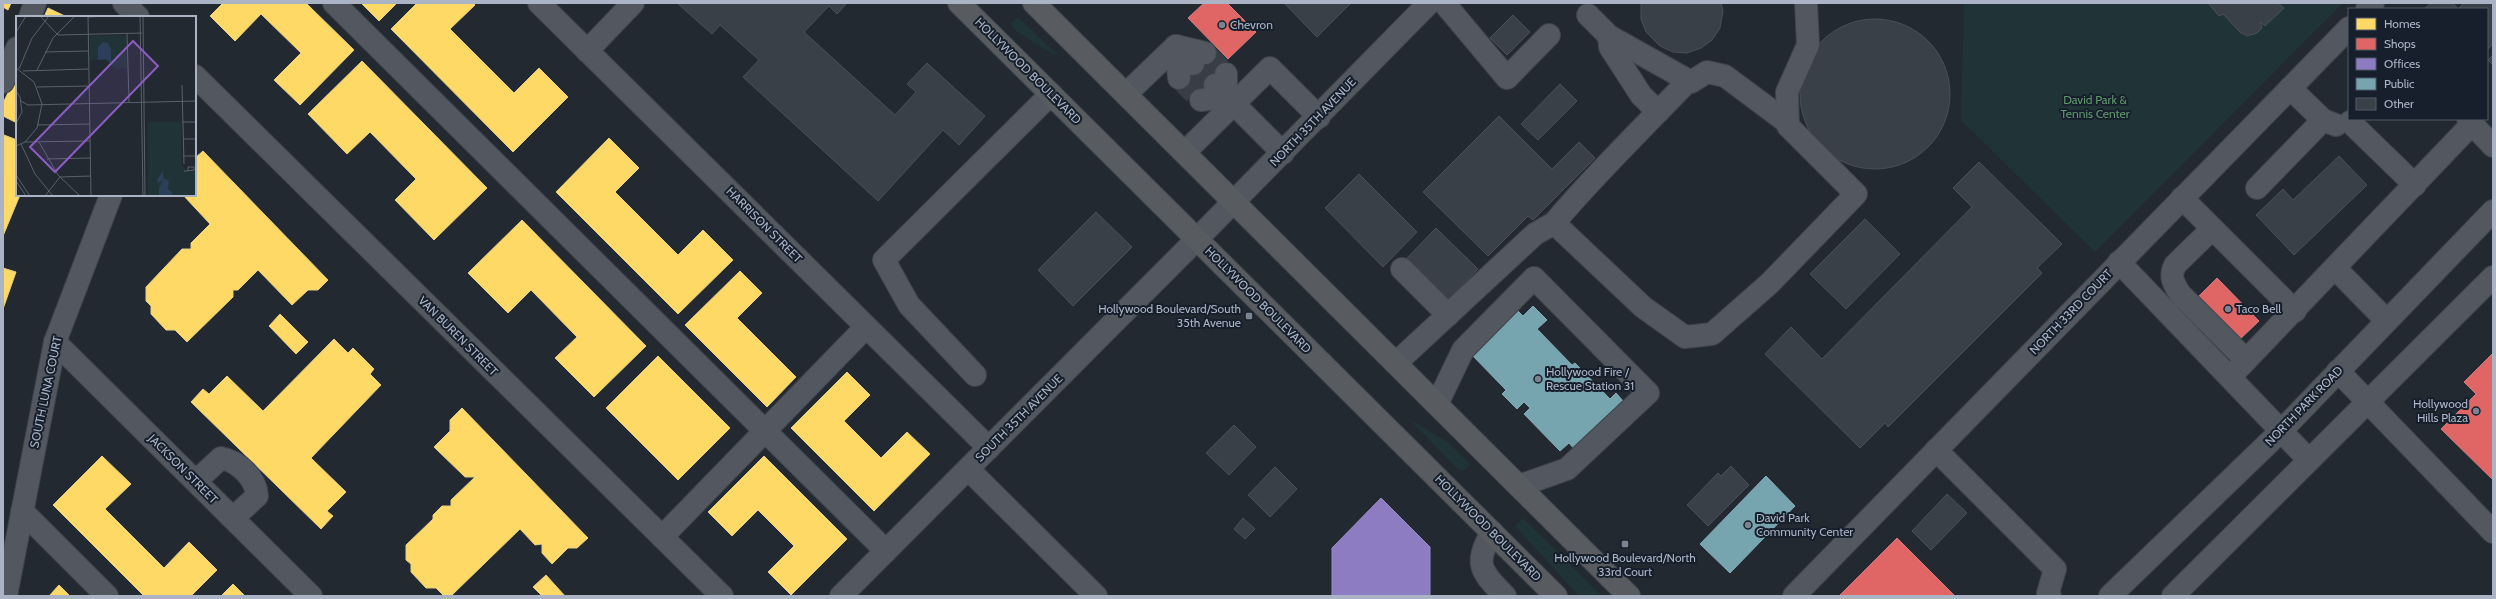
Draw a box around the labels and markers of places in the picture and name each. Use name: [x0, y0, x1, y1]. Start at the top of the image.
place label: Chevron: [1230, 17, 1273, 32]
marker: Chevron: [1217, 20, 1227, 30]
place label: Hollywood Boulevard/South 35th Avenue: [1098, 301, 1241, 330]
place label: Taco Bell: [2236, 301, 2281, 316]
marker: Taco Bell: [2223, 304, 2233, 314]
marker: Hollywood Boulevard/South 35th Avenue: [1244, 311, 1254, 321]
place label: Hollywood Fire / Rescue Station 31: [1546, 364, 1634, 393]
marker: Hollywood Fire / Rescue Station 31: [1533, 374, 1543, 384]
place label: Hollywood Hills Plaza: [2413, 396, 2468, 425]
marker: Hollywood Hills Plaza: [2471, 406, 2481, 416]
place label: David Park Community Center: [1756, 510, 1853, 539]
marker: David Park Community Center: [1743, 520, 1753, 530]
marker: Hollywood Boulevard/North 33rd Court: [1620, 539, 1630, 549]
place label: Hollywood Boulevard/North 33rd Court: [1554, 550, 1696, 579]

